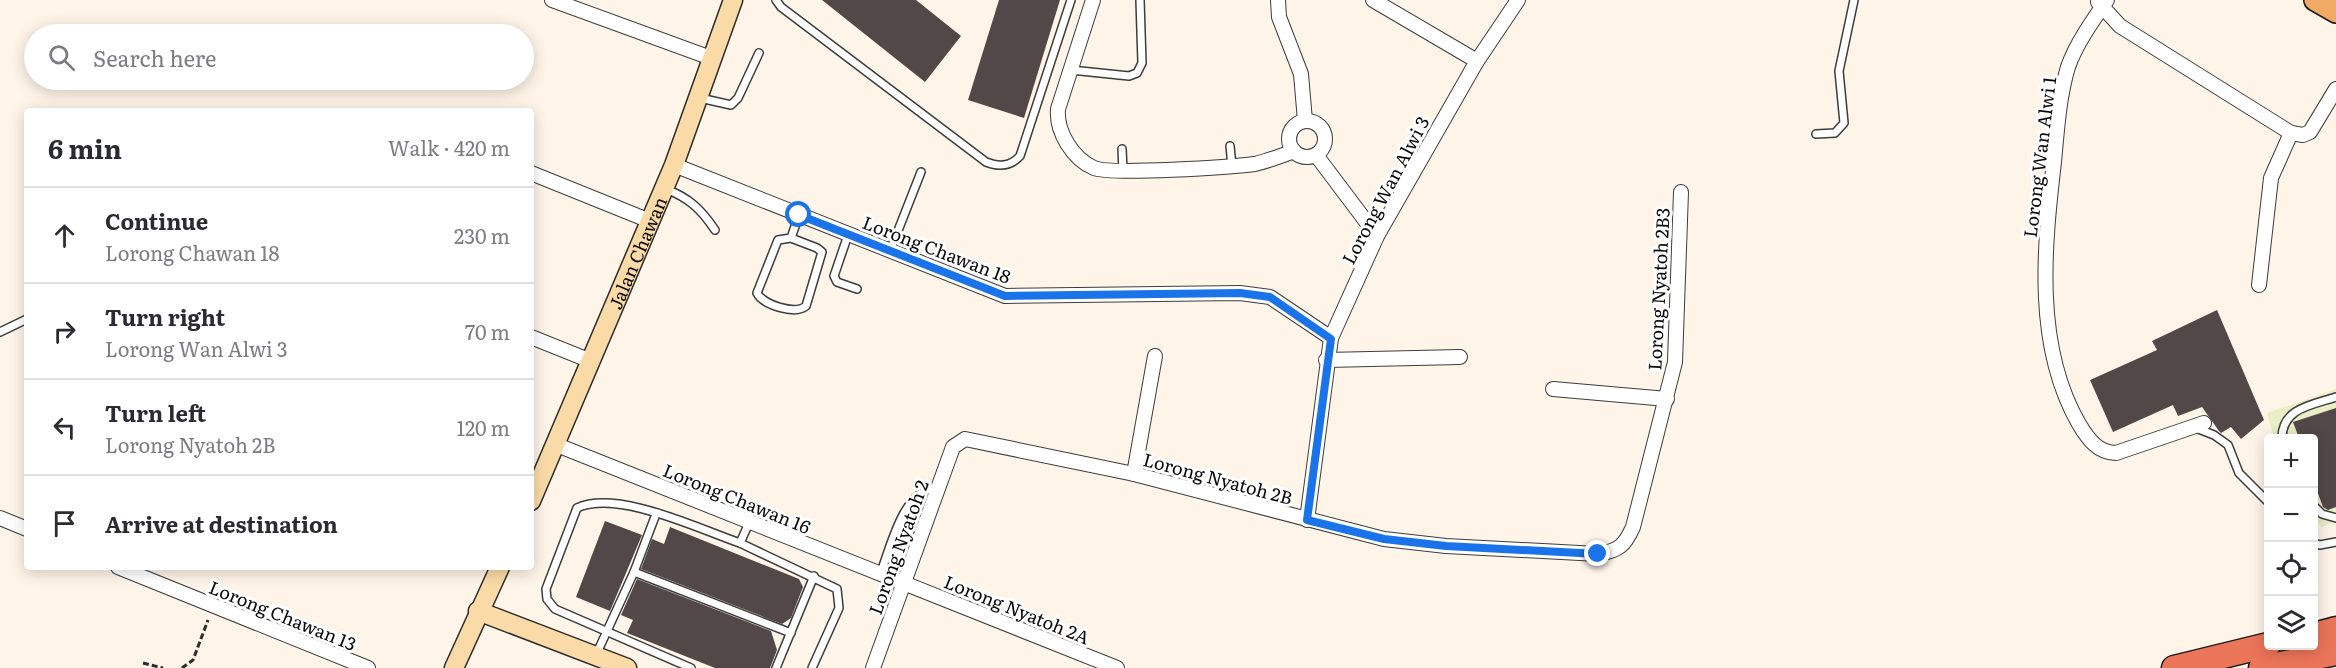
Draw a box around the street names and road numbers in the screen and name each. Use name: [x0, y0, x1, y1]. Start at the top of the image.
street label: Lorong Wan Alwi 1: [2016, 75, 2062, 239]
street label: Lorong Wan Alwi 3: [1335, 111, 1435, 269]
street label: Jalan Chawan: [601, 192, 673, 313]
street label: Lorong Nyatoh 2B3: [1640, 207, 1676, 371]
street label: Lorong Chawan 18: [859, 208, 1015, 290]
street label: Lorong Nyatoh 2B: [1140, 445, 1296, 511]
street label: Lorong Chawan 16: [659, 456, 815, 540]
street label: Lorong Nyatoh 2: [861, 476, 935, 618]
street label: Lorong Nyatoh 2A: [940, 568, 1094, 650]
street label: Lorong Chawan 13: [205, 573, 361, 657]

